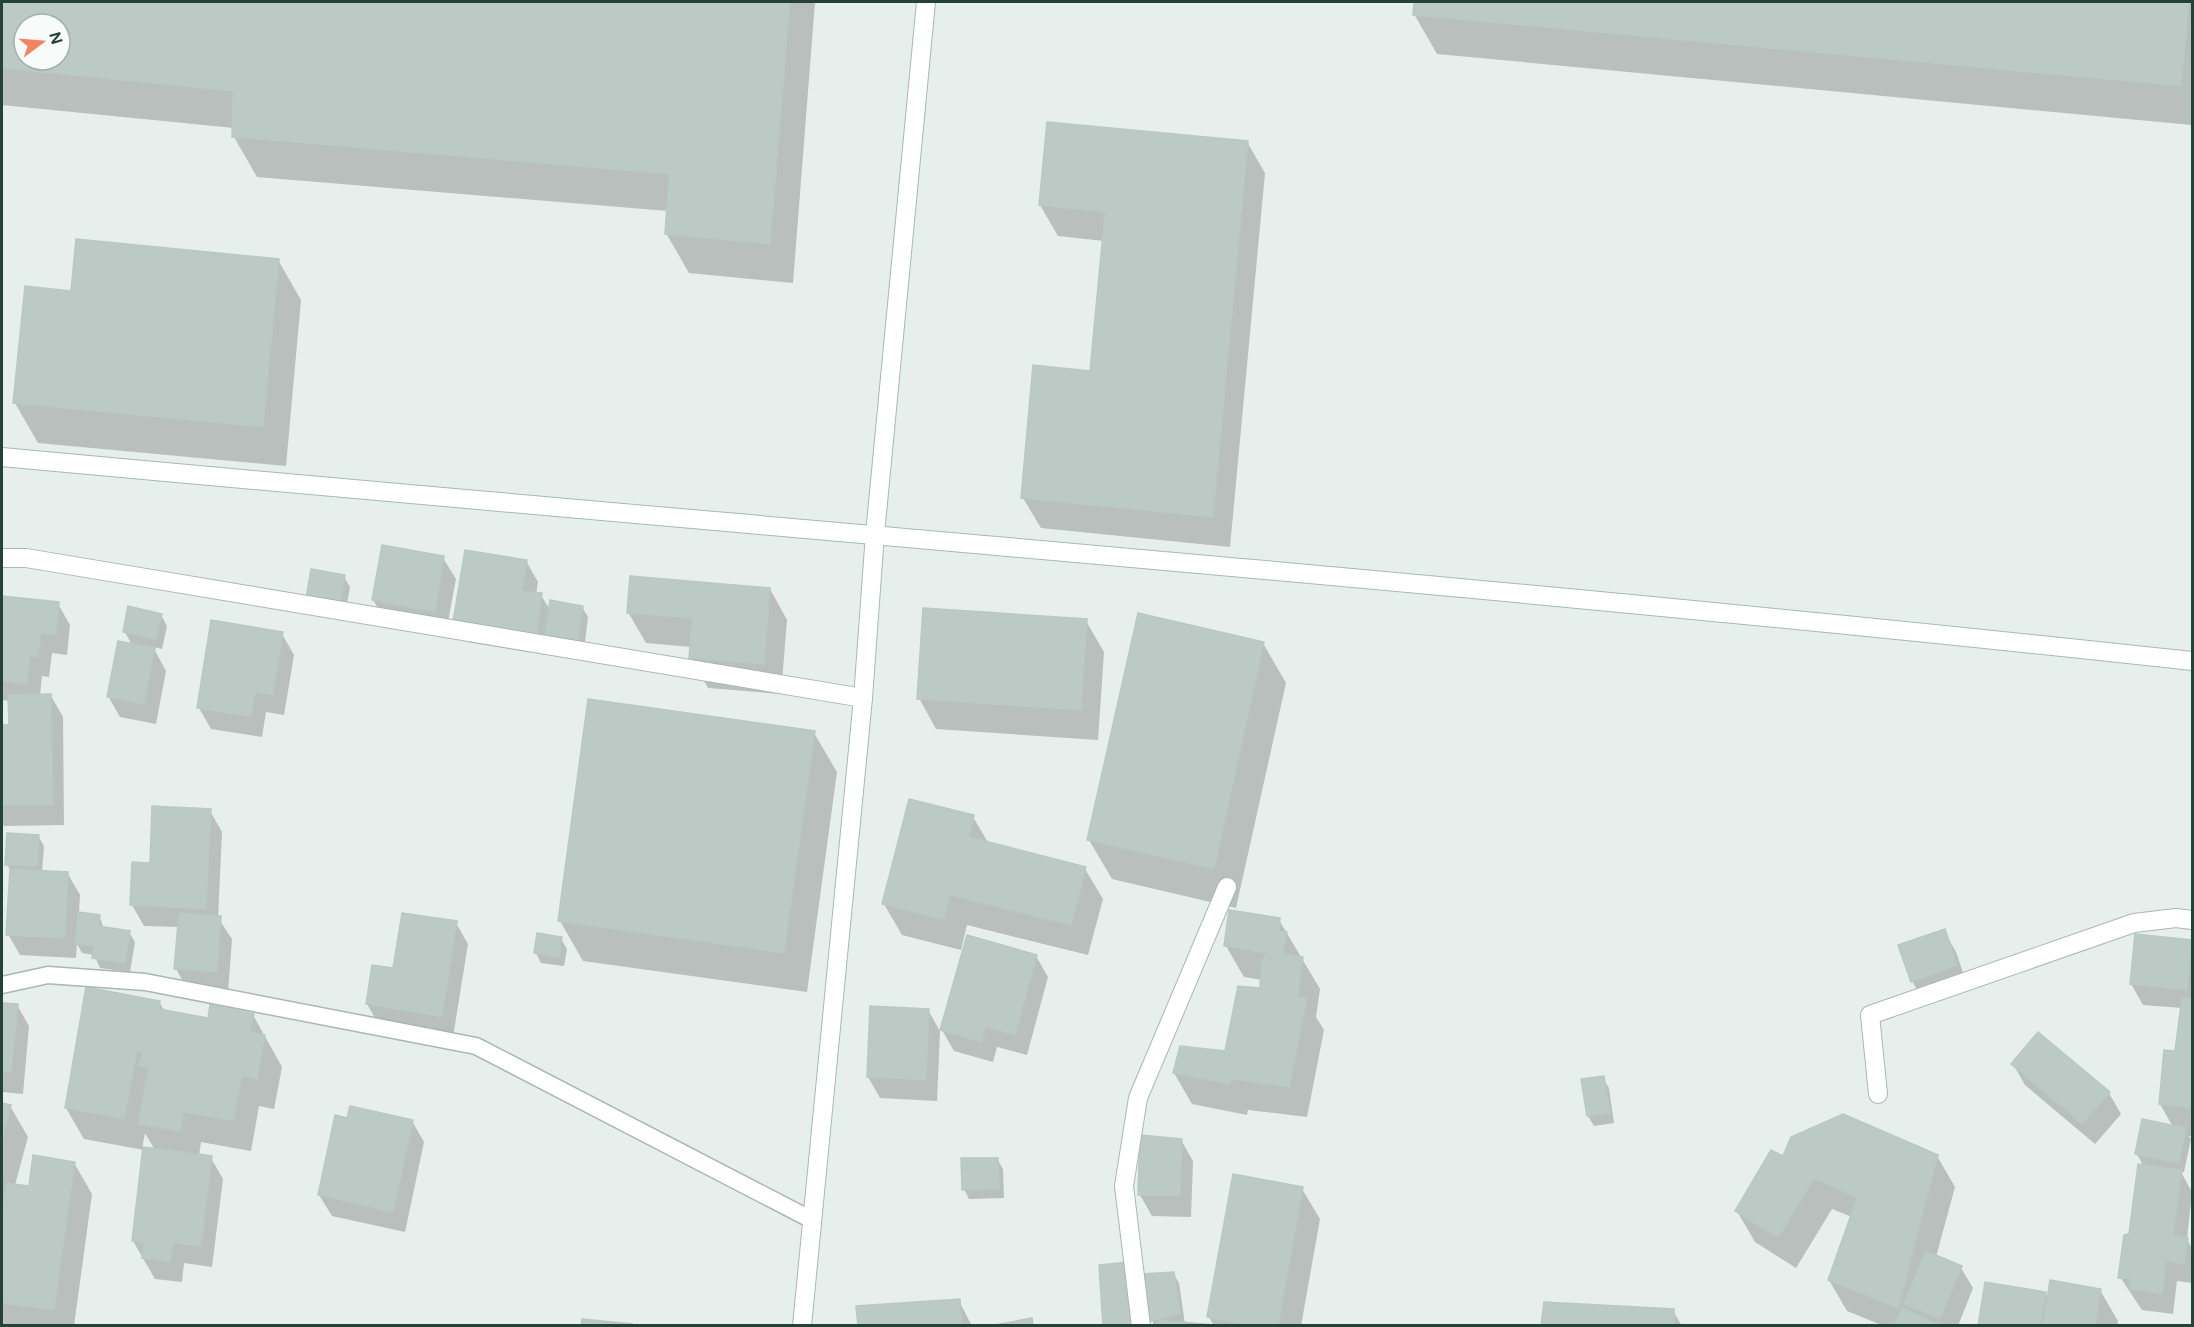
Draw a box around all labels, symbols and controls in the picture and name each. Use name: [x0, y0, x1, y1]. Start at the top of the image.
north arrow: [12, 12, 72, 72]
text: N: [44, 29, 68, 47]

